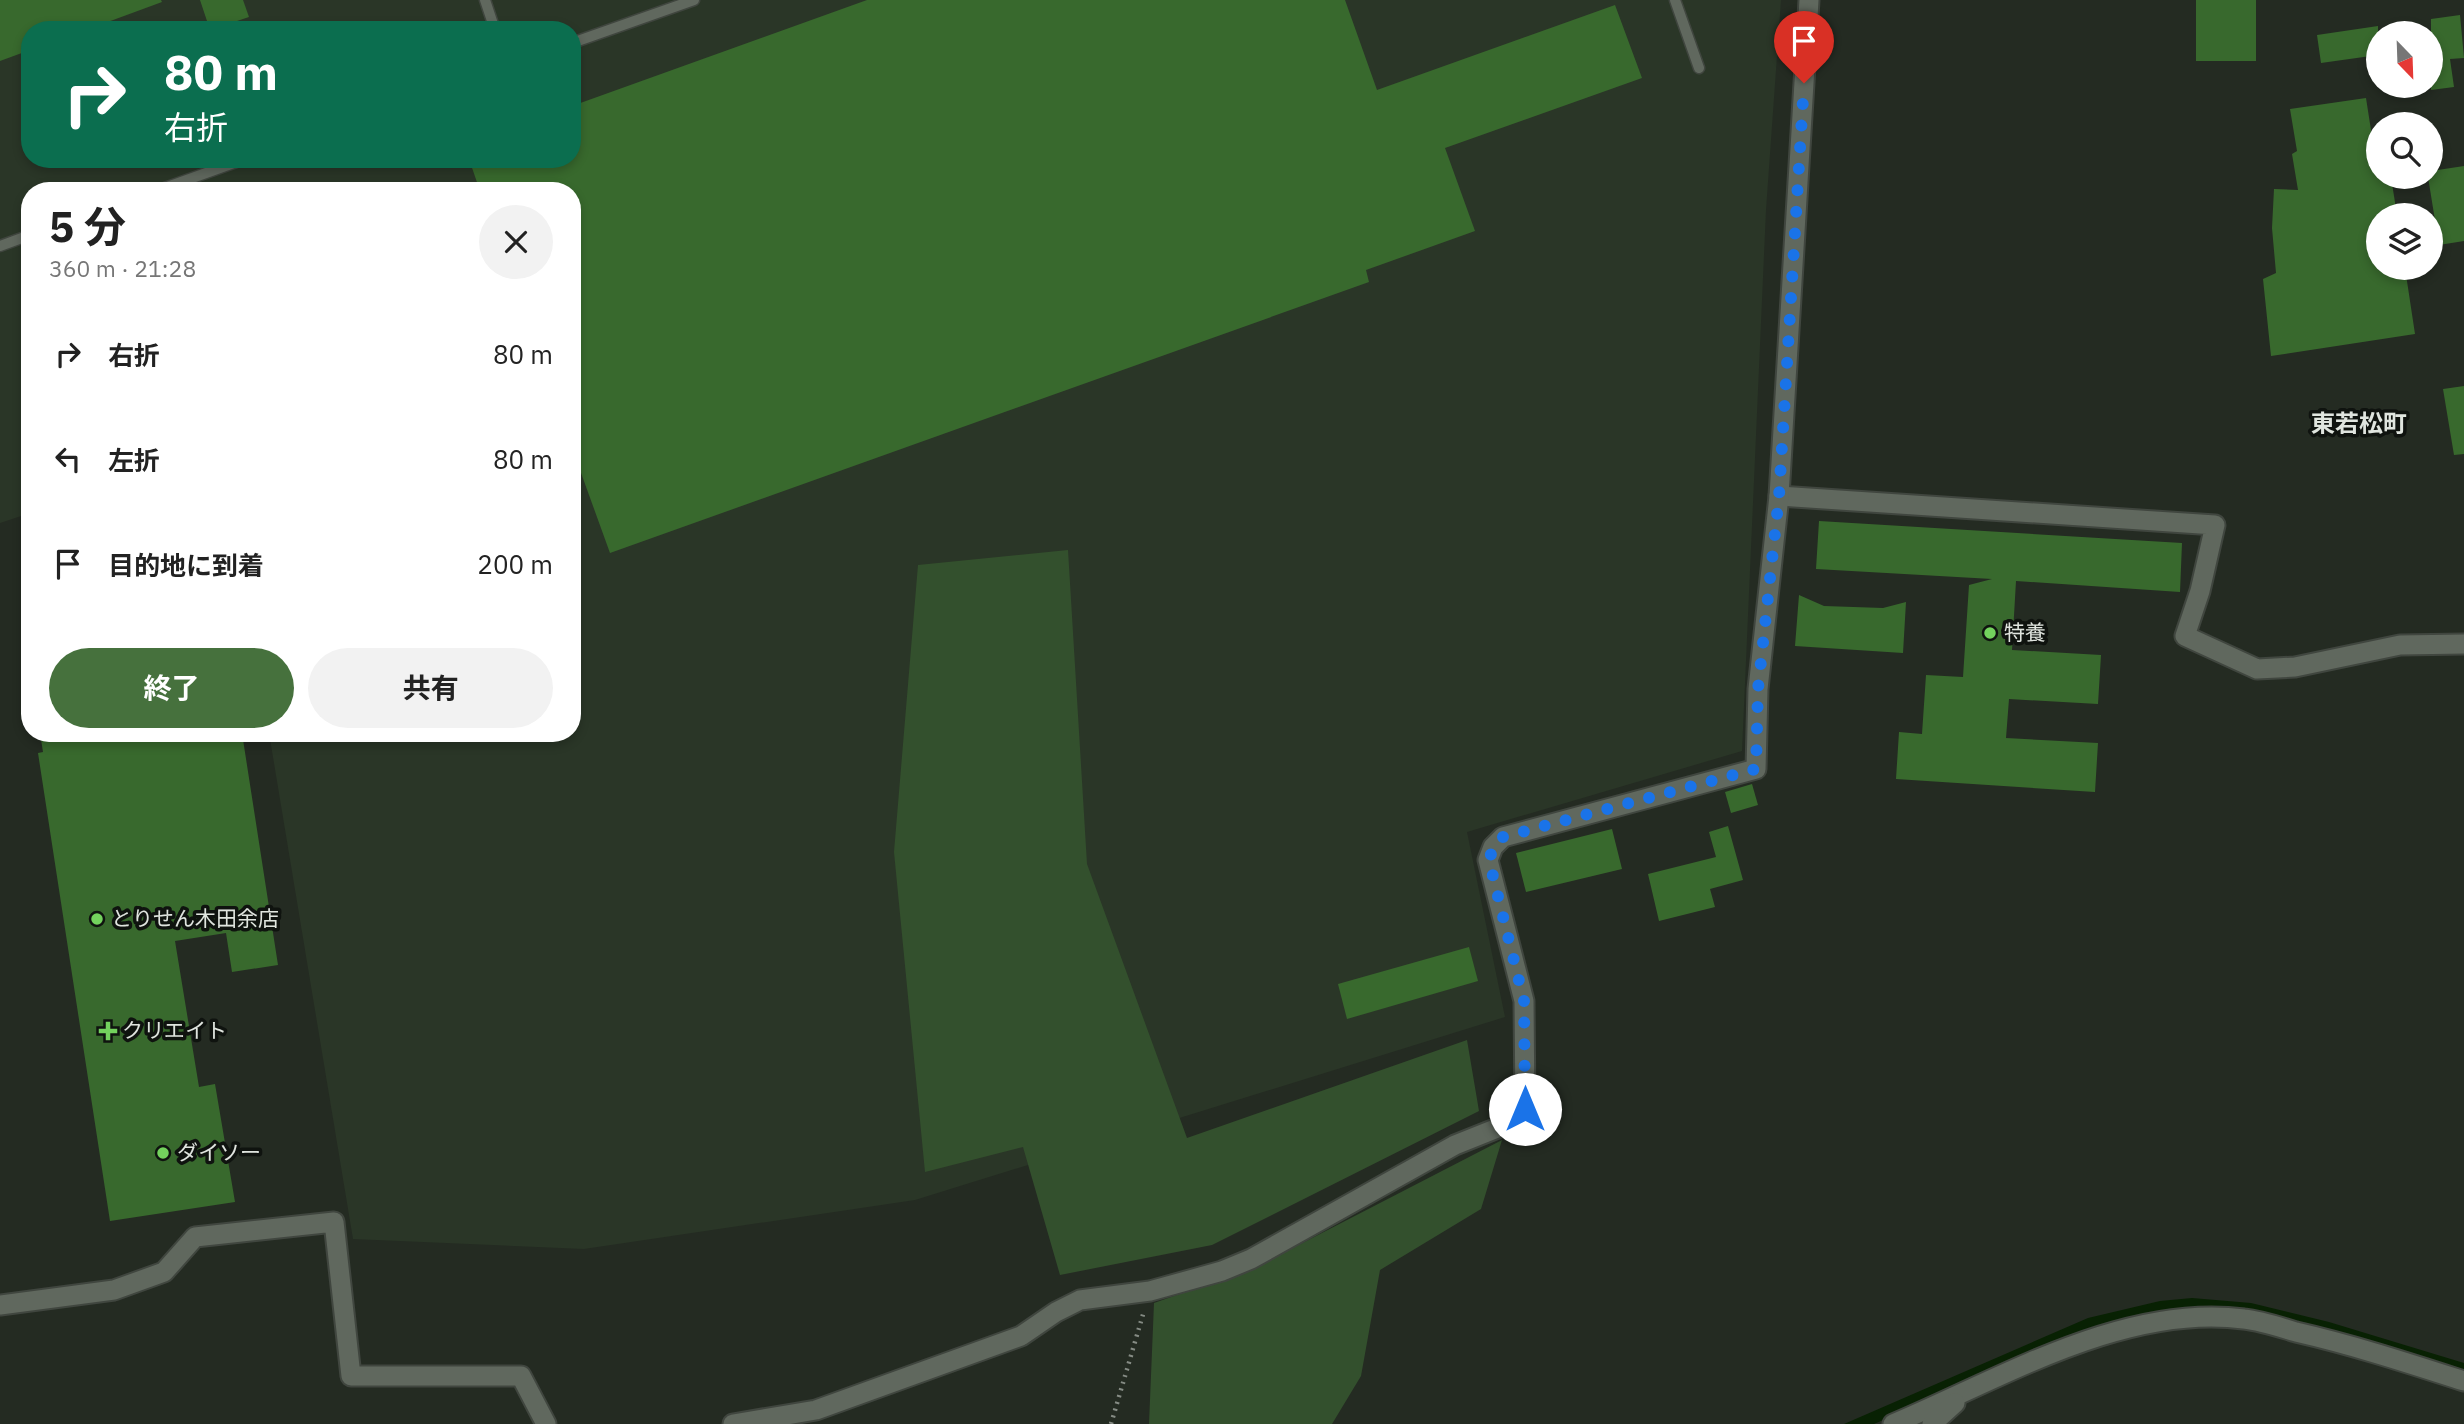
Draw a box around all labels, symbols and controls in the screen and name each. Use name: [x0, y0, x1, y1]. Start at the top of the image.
pin: [1774, 11, 1834, 83]
north arrow: [2366, 21, 2443, 98]
map controls: [2366, 21, 2443, 280]
icon: arrive: [1785, 22, 1823, 60]
text: 80 m: [164, 40, 278, 103]
icon: right: [49, 49, 140, 140]
text: 右折: [164, 106, 228, 148]
button: search: [2366, 112, 2443, 189]
text: 5 分: [49, 199, 126, 254]
button: layers: [2366, 203, 2443, 280]
button: close: [479, 205, 553, 279]
text: 360 m · 21:28: [49, 253, 196, 283]
icon: right: [49, 335, 87, 373]
text: 80 m: [493, 337, 553, 371]
text: 右折: [108, 338, 160, 372]
district label: 東若松町: [2311, 407, 2407, 439]
icon: left: [49, 440, 87, 478]
text: 80 m: [493, 442, 553, 476]
text: 左折: [108, 443, 160, 477]
icon: arrive: [49, 545, 87, 583]
text: 200 m: [477, 547, 553, 581]
text: 目的地に到着: [108, 548, 264, 582]
place label: 特養: [2004, 618, 2046, 646]
marker: 特養: [1982, 625, 1998, 641]
button: 終了: [49, 648, 294, 728]
button: 共有: [308, 648, 553, 728]
place label: とりせん木田余店: [111, 904, 279, 932]
marker: とりせん木田余店: [89, 911, 105, 927]
place label: クリエイト: [122, 1016, 227, 1044]
marker: クリエイト: [100, 1023, 116, 1039]
position arrow: [1488, 1072, 1562, 1146]
place label: ダイソー: [177, 1138, 261, 1166]
marker: ダイソー: [155, 1145, 171, 1161]

